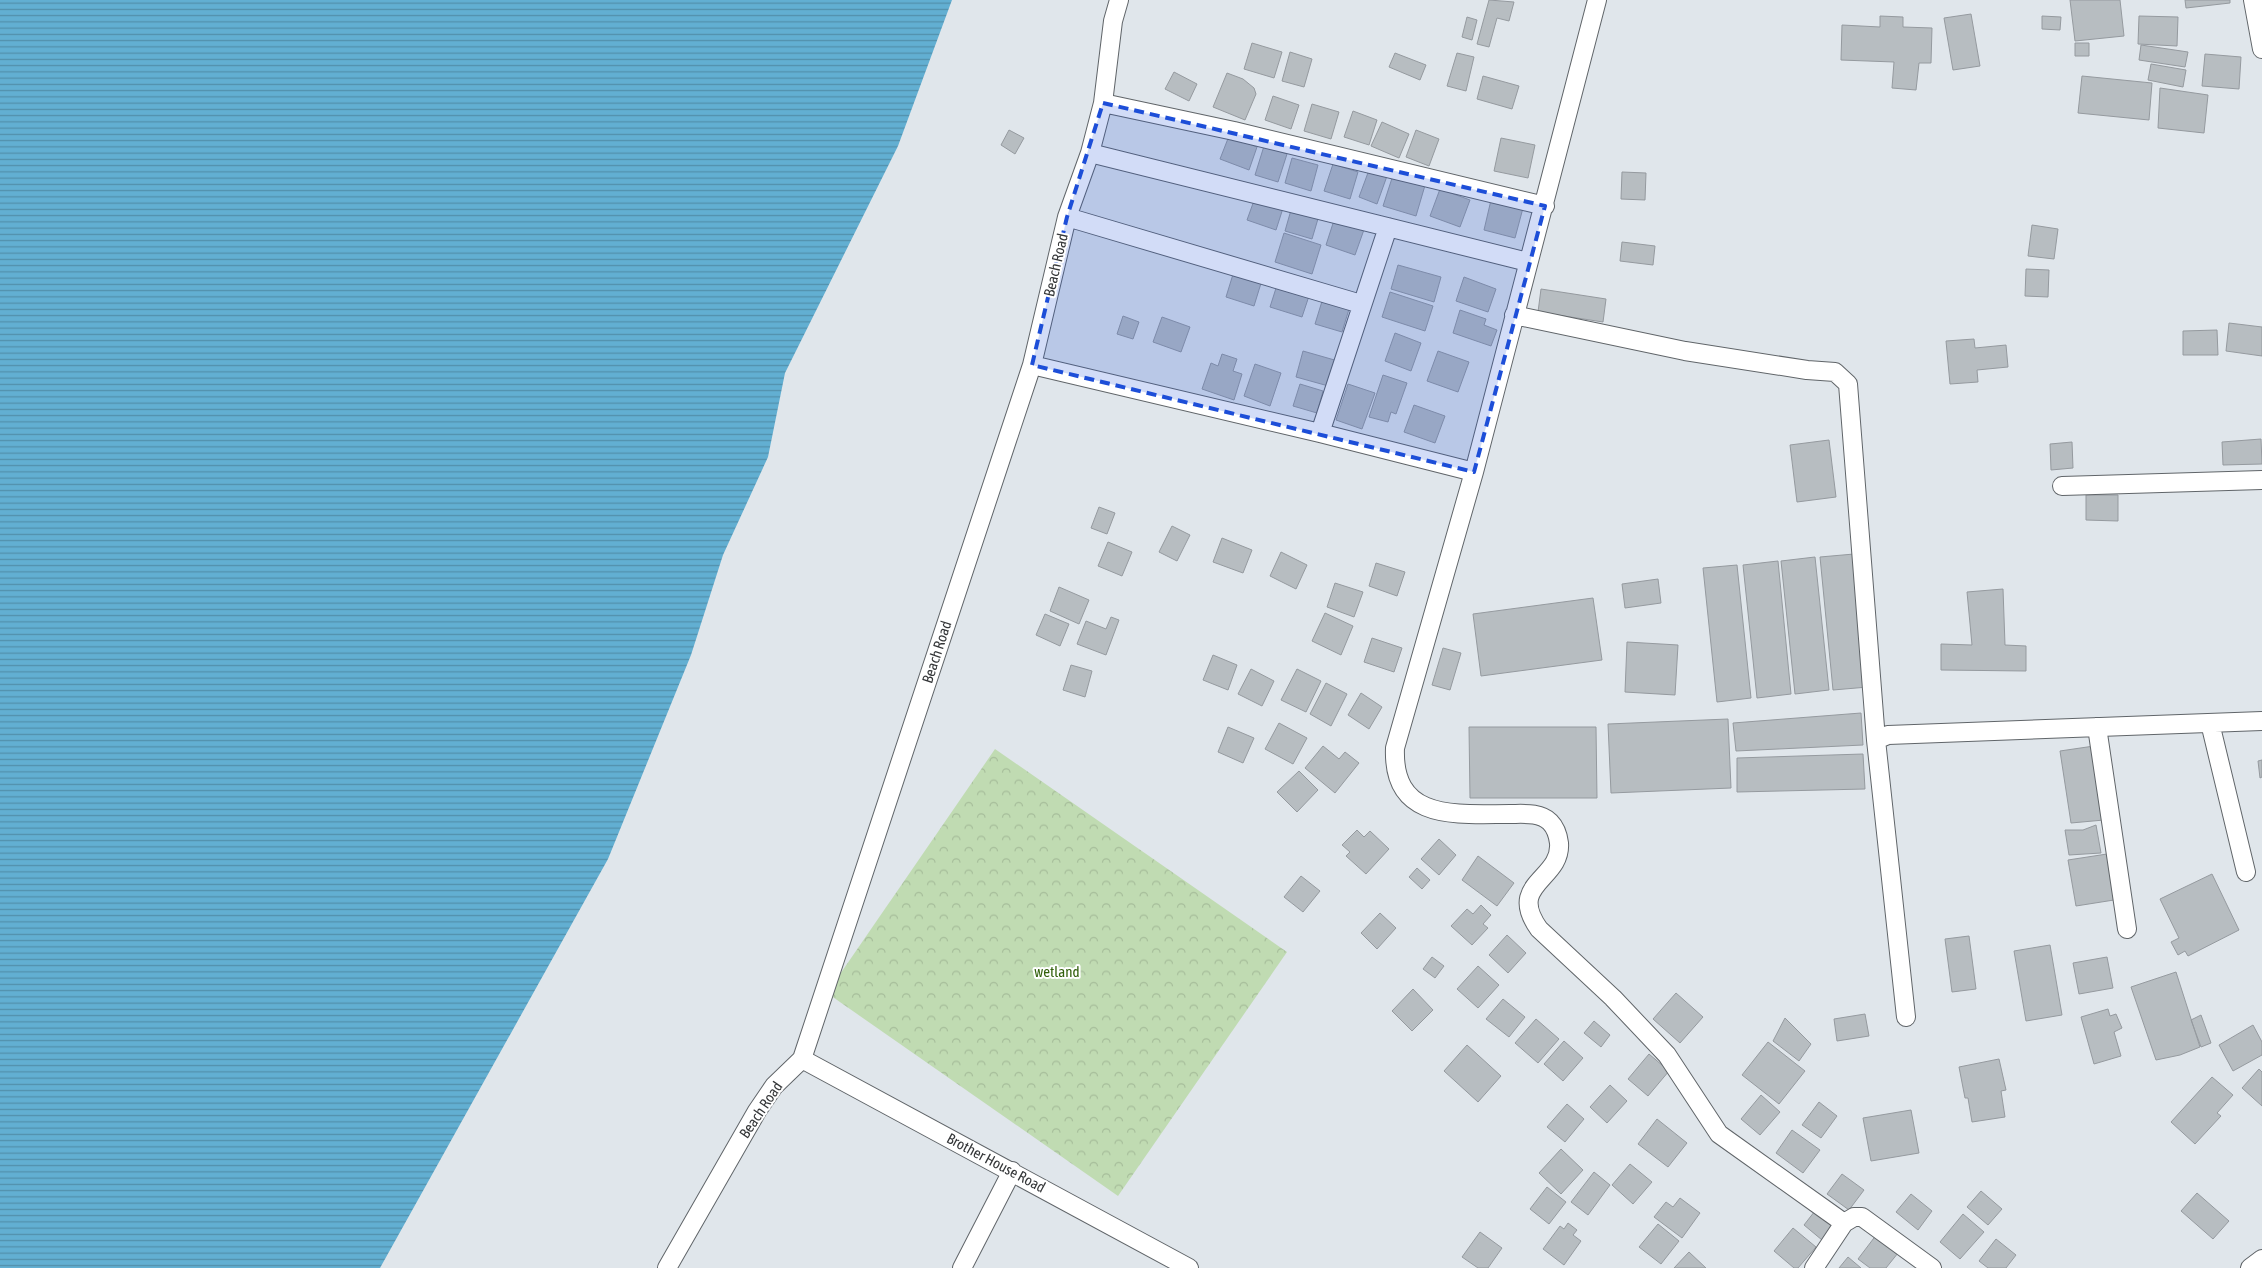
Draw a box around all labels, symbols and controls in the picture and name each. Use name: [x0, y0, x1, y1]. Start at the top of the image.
street label: Beach Road: [1040, 232, 1071, 298]
street label: Beach Road: [918, 619, 955, 685]
park label: wetland: [1034, 963, 1080, 980]
street label: Beach Road: [736, 1078, 786, 1141]
street label: Brother House Road: [944, 1129, 1048, 1196]

